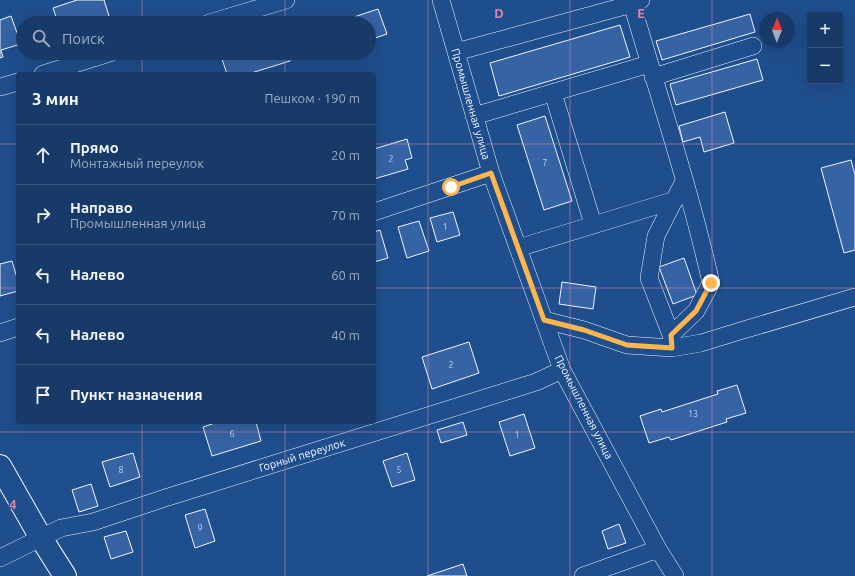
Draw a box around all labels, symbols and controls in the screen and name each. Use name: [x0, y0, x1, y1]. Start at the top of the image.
text: D: [494, 6, 504, 20]
text: E: [637, 6, 645, 20]
north arrow: [759, 12, 795, 48]
map controls: [807, 12, 843, 84]
button: +: [807, 12, 843, 48]
search box: [16, 16, 376, 60]
icon: search: [30, 27, 52, 49]
text: Поиск: [62, 30, 105, 47]
street label: Промышленная улица: [449, 47, 493, 161]
button: −: [807, 48, 843, 84]
text: 3 мин: [32, 89, 79, 108]
text: Пешком · 190 m: [264, 91, 360, 105]
text: Прямо: [70, 139, 119, 156]
icon: ahead: [32, 144, 54, 166]
text: 20 m: [331, 148, 360, 162]
house number: 2: [388, 154, 394, 164]
text: Монтажный переулок: [70, 156, 204, 170]
house number: 7: [542, 158, 548, 168]
route start: [442, 178, 460, 196]
text: Направо: [70, 199, 133, 216]
icon: right: [32, 204, 54, 226]
text: 70 m: [331, 208, 360, 222]
text: Промышленная улица: [70, 216, 206, 230]
house number: 1: [442, 222, 448, 232]
icon: left: [32, 264, 54, 286]
text: Налево: [70, 266, 125, 283]
text: 60 m: [331, 268, 360, 282]
route end: [702, 274, 720, 292]
icon: left: [32, 324, 54, 346]
text: Налево: [70, 326, 125, 343]
text: 40 m: [331, 328, 360, 342]
street label: Промышленная улица: [553, 353, 615, 461]
house number: 2: [448, 360, 454, 370]
icon: arrive: [32, 384, 54, 406]
text: Пункт назначения: [70, 386, 203, 403]
house number: 13: [688, 409, 698, 419]
house number: 6: [229, 429, 235, 439]
house number: 1: [514, 430, 520, 440]
street label: Горный переулок: [257, 436, 347, 474]
house number: 8: [118, 465, 124, 475]
house number: 5: [396, 465, 402, 475]
text: 4: [9, 497, 17, 511]
house number: 9: [197, 523, 203, 533]

